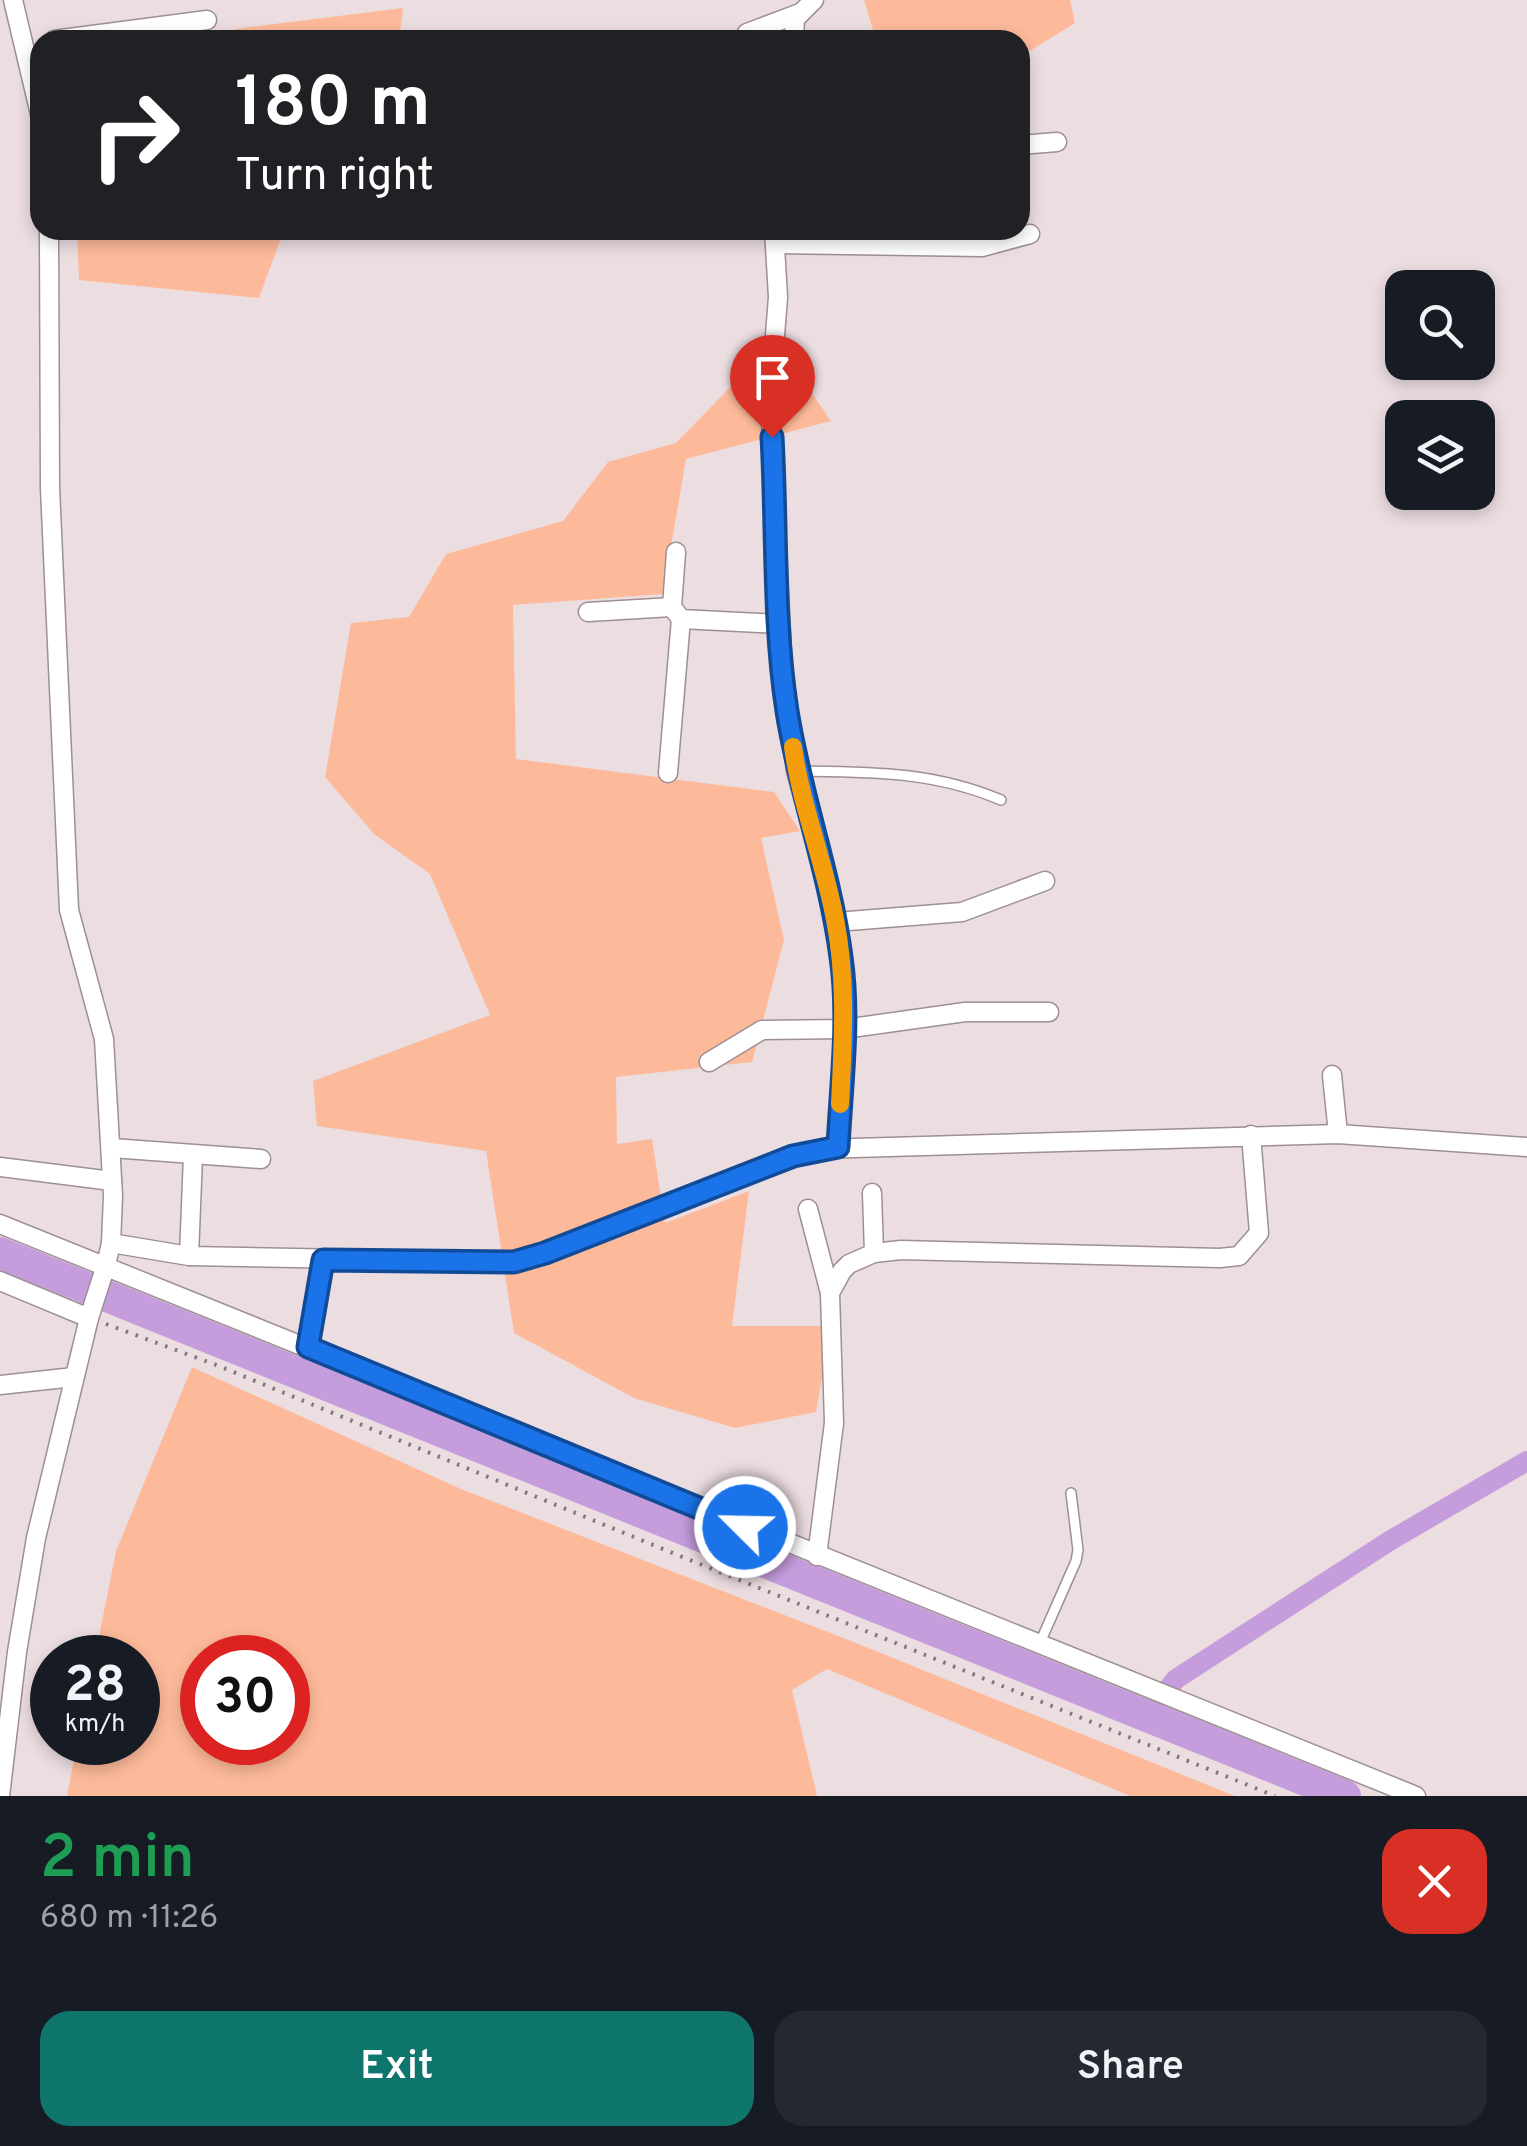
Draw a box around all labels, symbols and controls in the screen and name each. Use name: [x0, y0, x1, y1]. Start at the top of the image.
text: 180 m: [235, 62, 431, 151]
icon: right: [70, 70, 200, 200]
text: Turn right: [235, 149, 434, 206]
map controls: [1385, 270, 1495, 510]
button: search: [1385, 270, 1495, 380]
pin: [730, 335, 815, 438]
icon: arrive: [745, 350, 800, 405]
button: layers: [1385, 400, 1495, 510]
position arrow: [693, 1475, 797, 1579]
speed limit sign: 30: [180, 1635, 310, 1765]
text: 28: [64, 1656, 126, 1719]
text: km/h: [65, 1709, 125, 1741]
text: 2 min: [40, 1823, 195, 1899]
button: close: [1382, 1829, 1487, 1934]
text: 680 m · 11:26: [40, 1899, 218, 1939]
button: Exit: [40, 2011, 754, 2126]
button: Share: [774, 2011, 1487, 2126]

